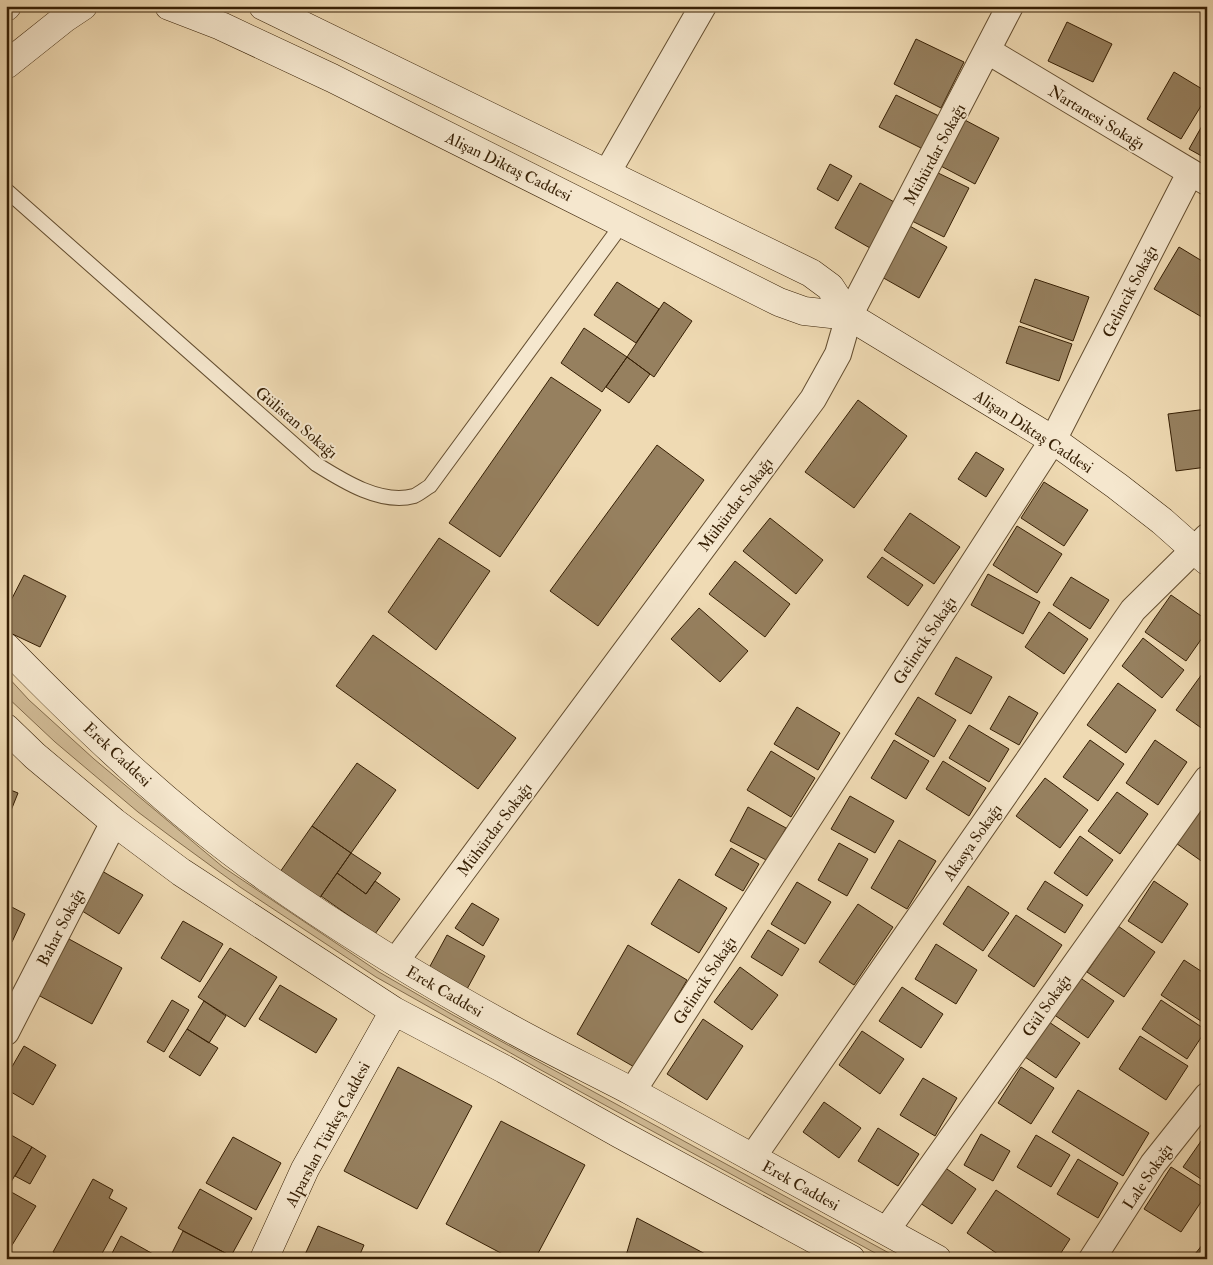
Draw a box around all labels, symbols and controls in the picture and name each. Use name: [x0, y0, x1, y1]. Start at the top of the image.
street label: Nartanesi Sokağı: [1045, 81, 1148, 155]
street label: Mühürdar Sokağı: [900, 100, 970, 209]
street label: Alişan Diktaş Caddesi: [441, 127, 575, 206]
street label: Gelincik Sokağı: [1098, 242, 1162, 341]
street label: Gülistan Sokağı: [251, 382, 342, 463]
street label: Alişan Diktaş Caddesi: [969, 385, 1097, 478]
street label: Mühürdar Sokağı: [694, 454, 778, 556]
street label: Gelincik Sokağı: [889, 593, 961, 688]
street label: Erek Caddesi: [79, 718, 155, 791]
street label: Mühürdar Sokağı: [453, 779, 537, 881]
street label: Akasya Sokağı: [938, 800, 1007, 886]
street label: Bahar Sokağı: [33, 885, 89, 969]
street label: Gelincik Sokağı: [669, 933, 741, 1028]
street label: Erek Caddesi: [402, 962, 487, 1022]
street label: Gül Sokağı: [1018, 970, 1076, 1041]
street label: Alparslan Türkeş Caddesi: [281, 1058, 376, 1212]
street label: Lale Sokağı: [1119, 1140, 1177, 1213]
street label: Erek Caddesi: [758, 1156, 843, 1215]

